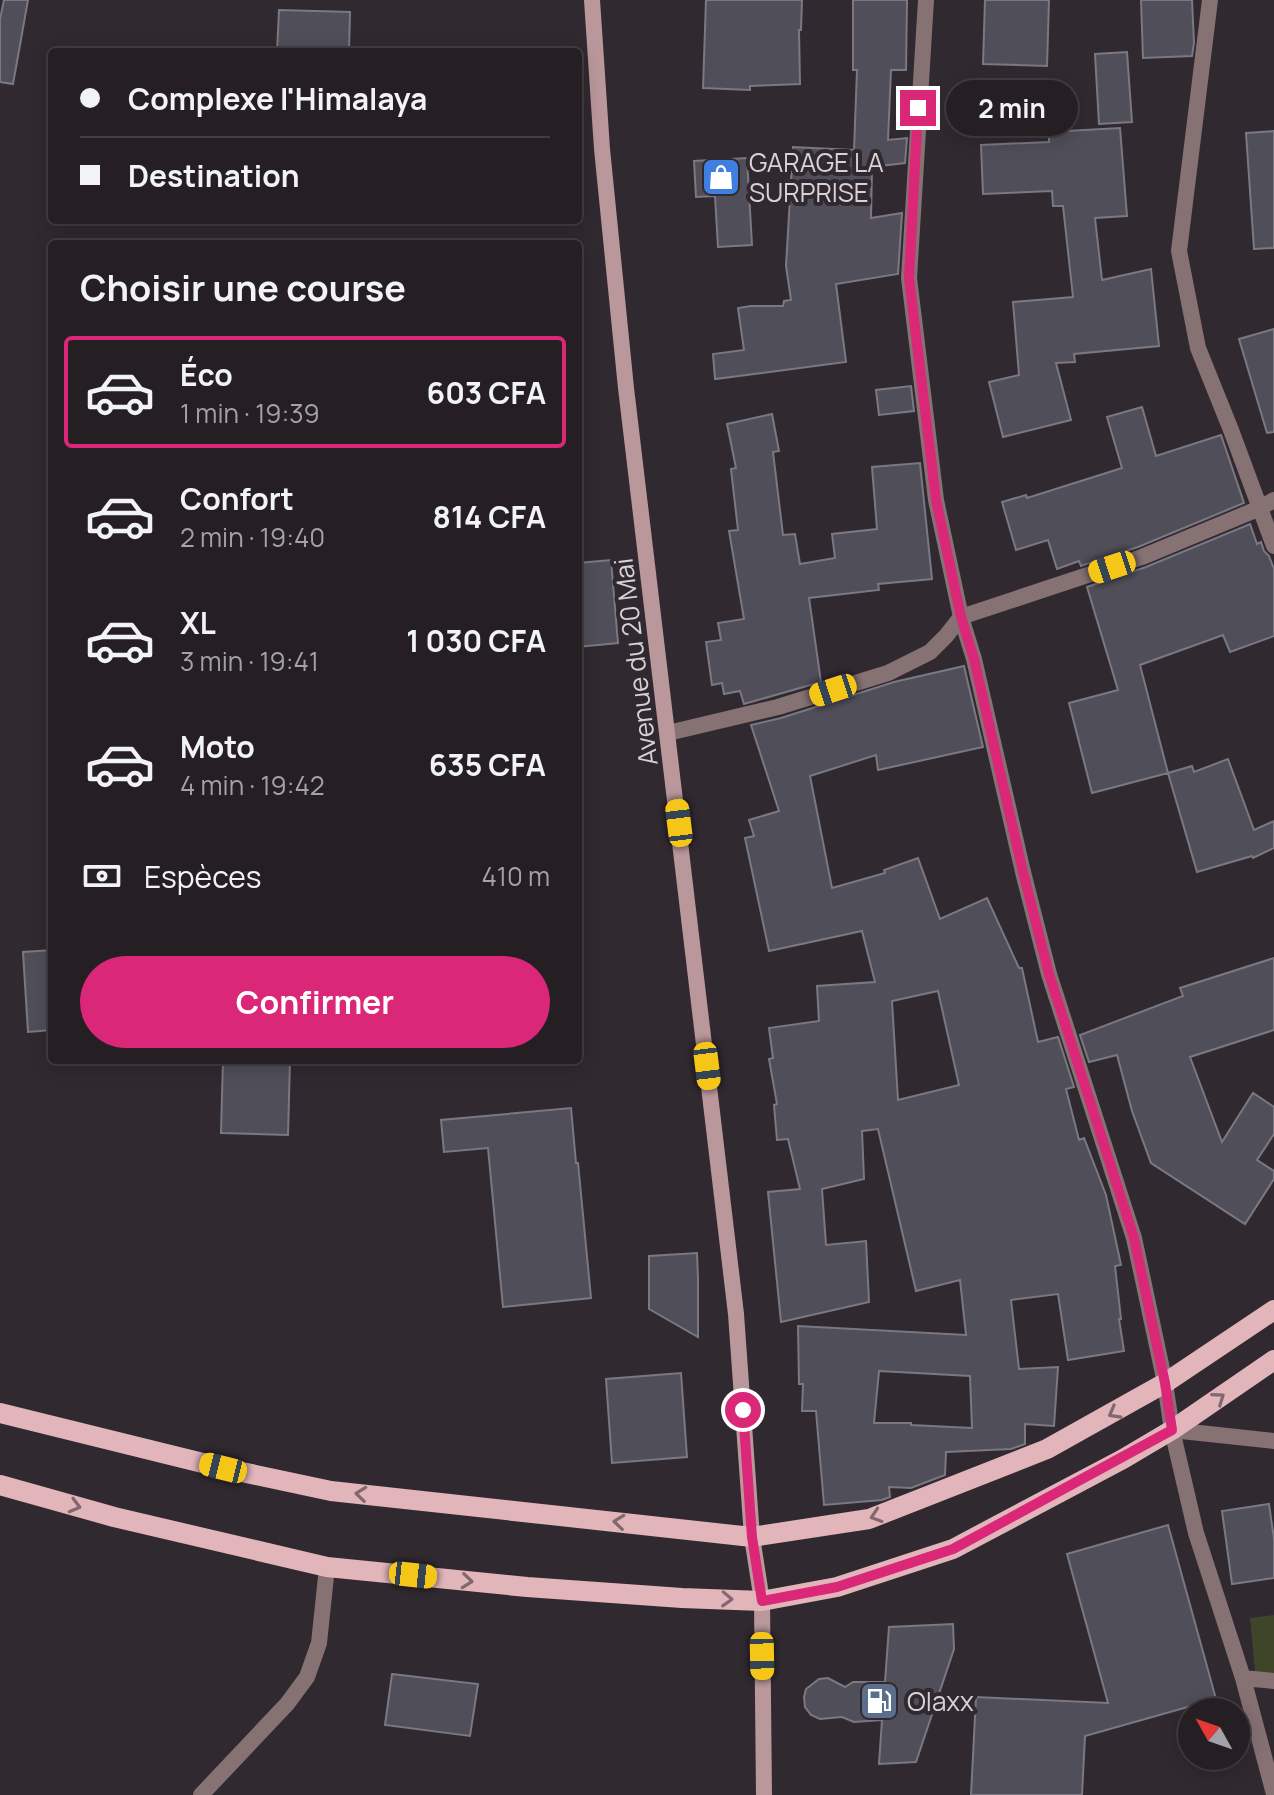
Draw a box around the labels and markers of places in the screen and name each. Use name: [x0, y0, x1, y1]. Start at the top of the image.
place label: GARAGE LA SURPRISE: [749, 144, 884, 210]
shop icon: GARAGE LA SURPRISE: [700, 156, 742, 198]
fuel station icon: Olaxx: [858, 1680, 900, 1722]
place label: Olaxx: [907, 1683, 974, 1719]

